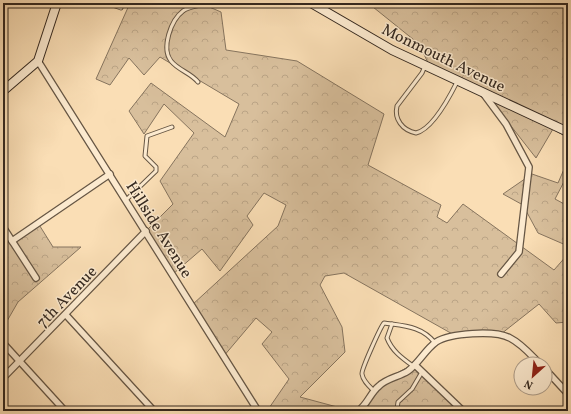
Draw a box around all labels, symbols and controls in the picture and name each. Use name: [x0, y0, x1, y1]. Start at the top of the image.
street label: Monmouth Avenue: [378, 19, 509, 98]
street label: Hillside Avenue: [120, 177, 197, 283]
street label: 7th Avenue: [32, 262, 103, 333]
north arrow: [513, 356, 553, 396]
text: N: [522, 375, 536, 392]

